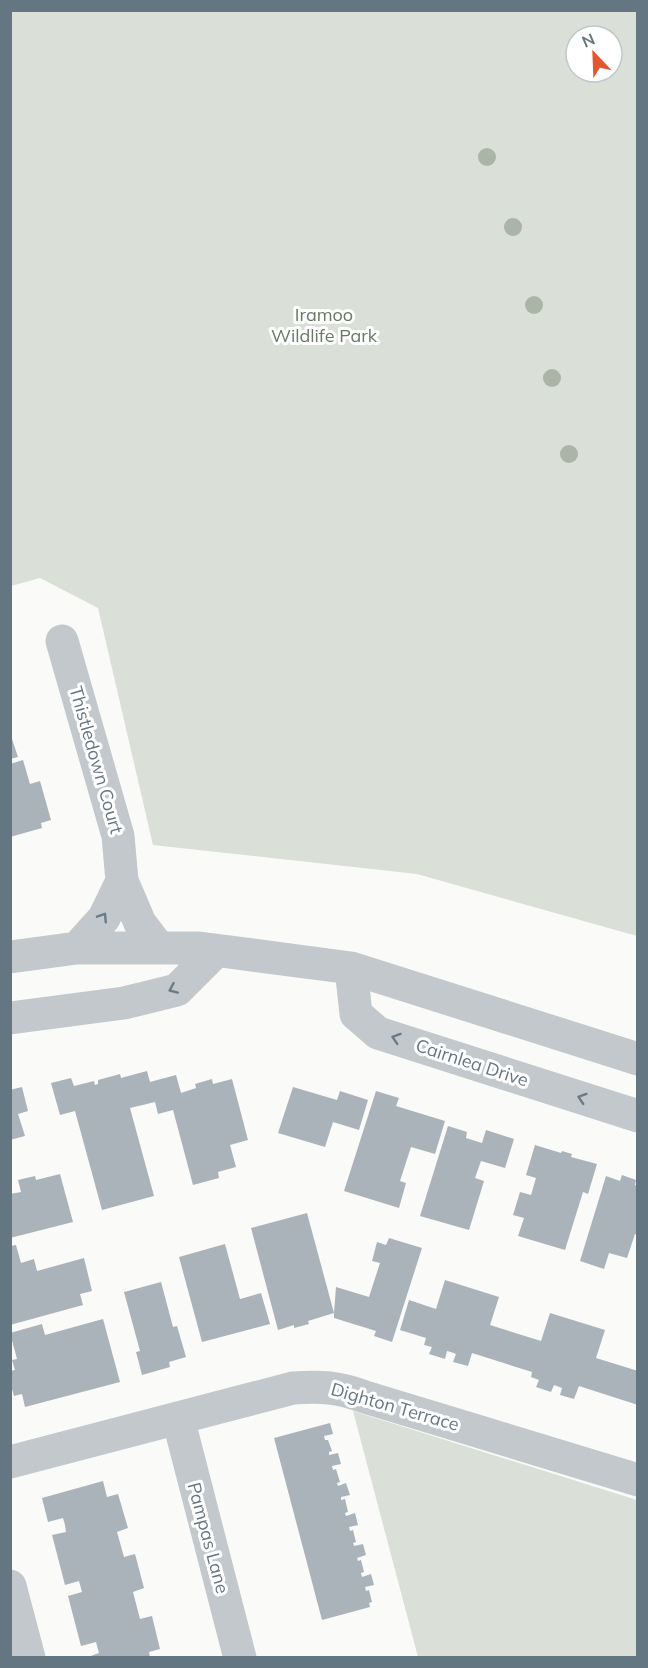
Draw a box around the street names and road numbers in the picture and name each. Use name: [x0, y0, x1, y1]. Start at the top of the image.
street label: Thistledown Court: [64, 683, 129, 836]
street label: Cairnlea Drive: [413, 1033, 531, 1092]
street label: Dighton Terrace: [328, 1377, 462, 1436]
street label: Pampas Lane: [183, 1480, 234, 1596]

